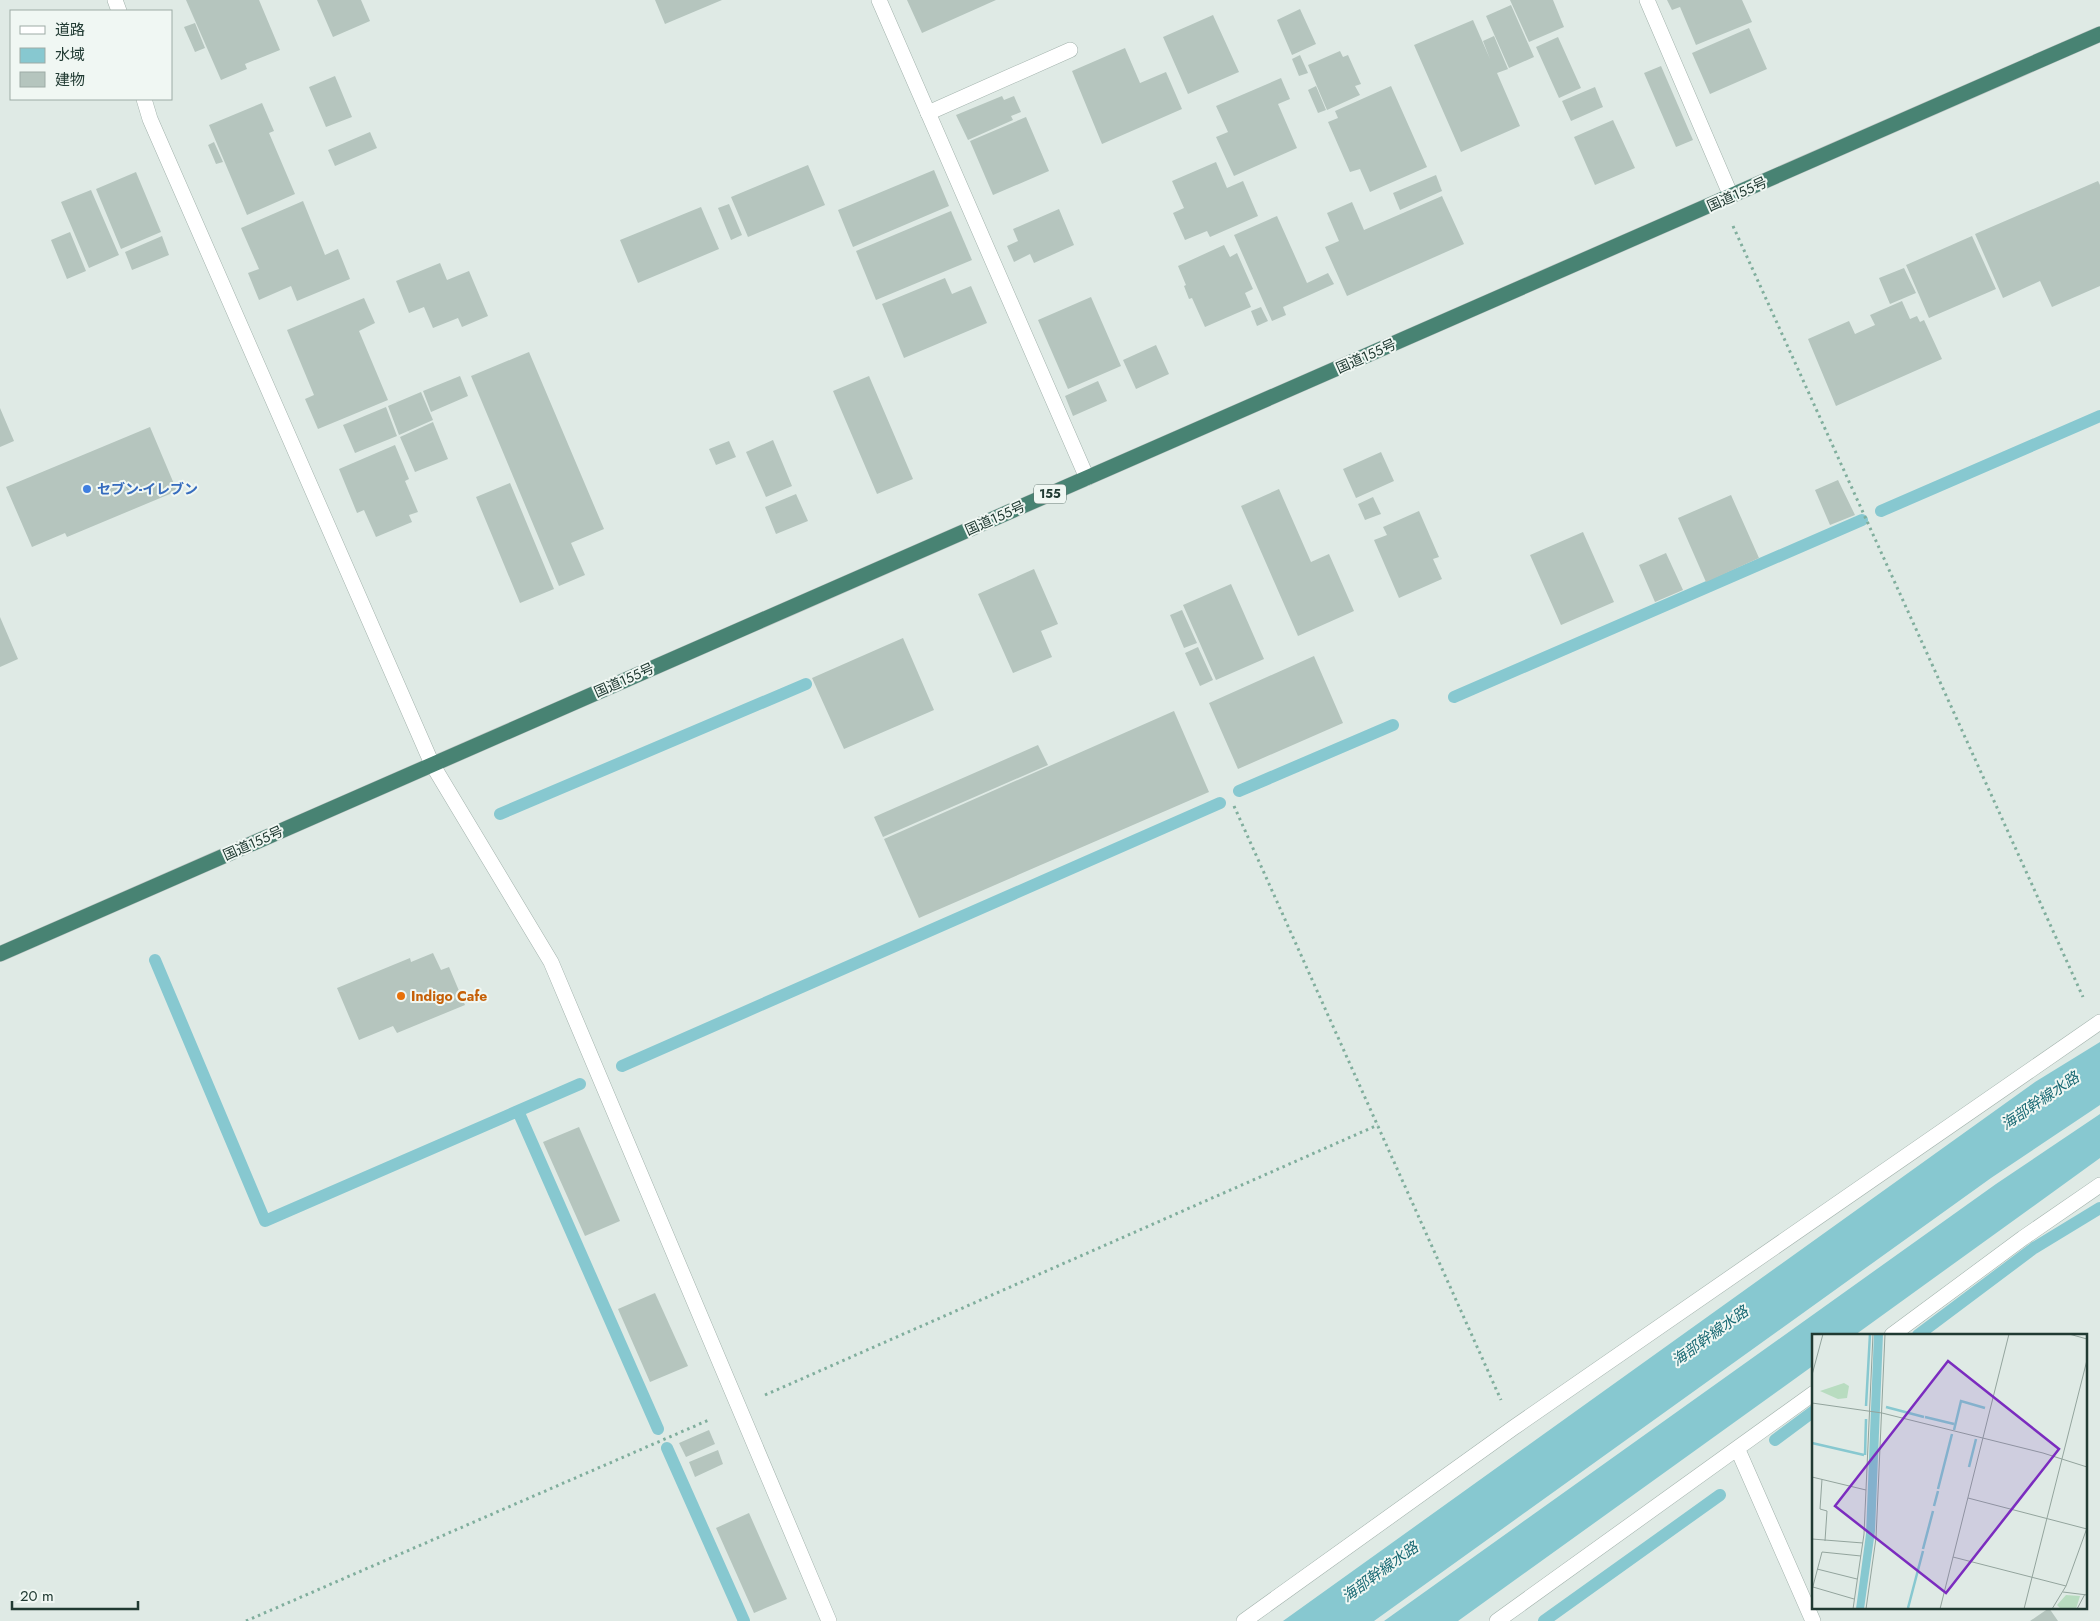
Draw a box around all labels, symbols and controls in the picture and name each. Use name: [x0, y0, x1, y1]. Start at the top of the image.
legend: [10, 10, 172, 100]
text: 道路: [55, 19, 85, 41]
text: 水域: [55, 44, 85, 66]
text: 建物: [55, 69, 85, 91]
street label: 国道155号: [1704, 172, 1770, 216]
street label: 国道155号: [1333, 334, 1399, 378]
place label: セブン-イレブン: [97, 479, 198, 499]
marker: セブン-イレブン: [81, 483, 93, 495]
road number: 155: [1034, 484, 1066, 504]
street label: 国道155号: [962, 496, 1028, 540]
street label: 国道155号: [591, 658, 657, 702]
street label: 国道155号: [220, 821, 286, 865]
place label: Indigo Cafe: [411, 986, 487, 1006]
marker: Indigo Cafe: [395, 990, 407, 1002]
water label: 海部幹線水路: [1997, 1066, 2085, 1135]
water label: 海部幹線水路: [1667, 1299, 1754, 1371]
inset map: [1812, 1334, 2088, 1608]
water label: 海部幹線水路: [1337, 1535, 1424, 1607]
scale bar: [12, 1578, 139, 1610]
text: 20 m: [20, 1585, 54, 1607]

